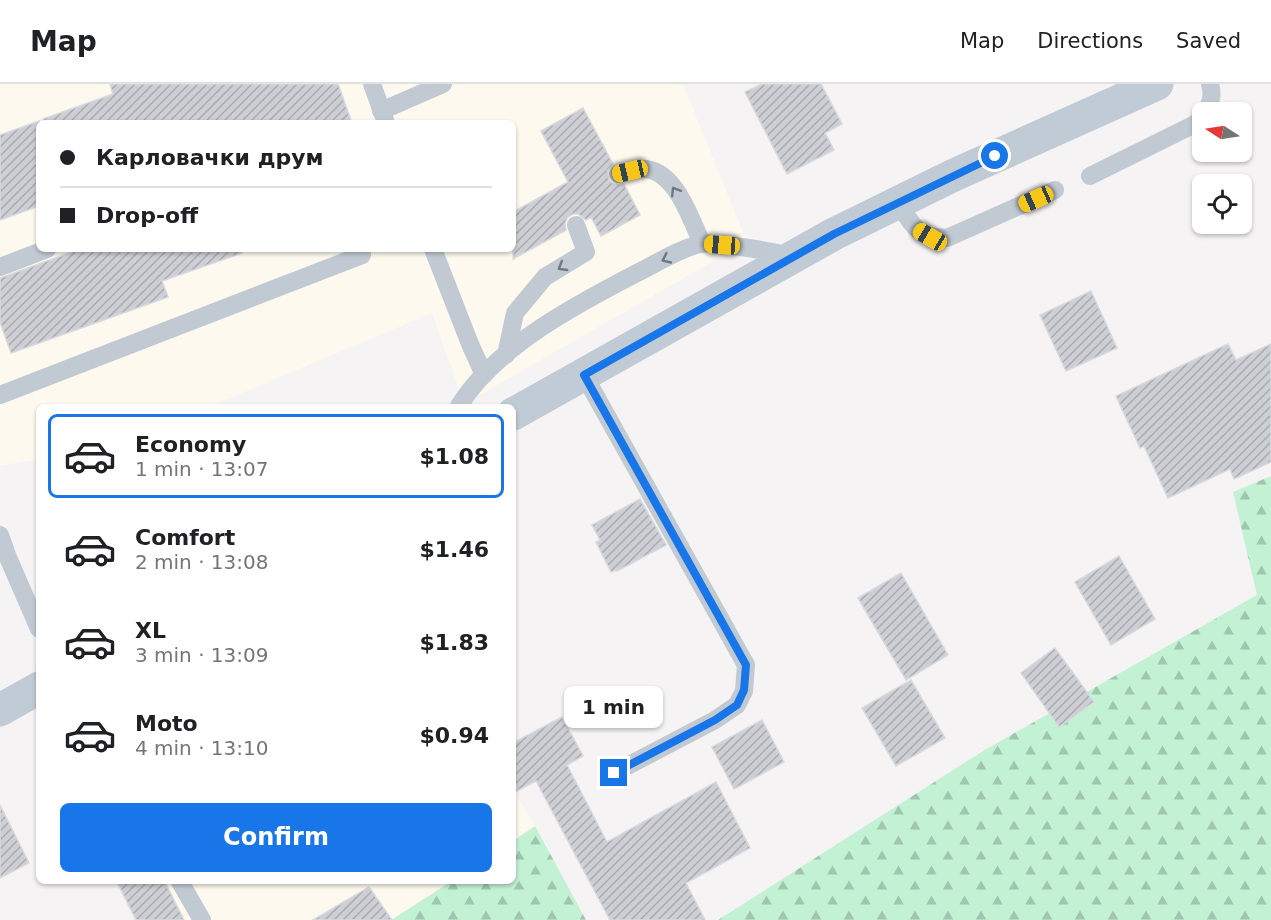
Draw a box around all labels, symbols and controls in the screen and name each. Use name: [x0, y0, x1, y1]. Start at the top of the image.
text: Map: [30, 25, 97, 58]
text: Map: [960, 29, 1004, 53]
text: Directions: [1037, 29, 1143, 53]
text: Saved: [1176, 29, 1241, 53]
north arrow: [1192, 102, 1252, 162]
map controls: [1192, 102, 1252, 234]
route start: [981, 142, 1008, 169]
text: Карловачки друм: [96, 145, 324, 170]
car: [610, 158, 650, 184]
button: locate: [1192, 174, 1252, 234]
car: [1016, 183, 1056, 215]
one-way arrow: [671, 187, 683, 197]
text: Drop-off: [96, 203, 198, 228]
car: [910, 220, 950, 254]
car: [703, 235, 741, 255]
one-way arrow: [662, 251, 673, 263]
one-way arrow: [558, 260, 568, 272]
icon: car: [63, 429, 117, 483]
text: Economy: [135, 432, 246, 457]
text: $1.08: [419, 444, 489, 469]
text: 1 min · 13:07: [135, 457, 269, 481]
icon: car: [63, 522, 117, 576]
text: Comfort: [135, 525, 235, 550]
text: $1.46: [419, 537, 489, 562]
text: 2 min · 13:08: [135, 550, 269, 574]
icon: car: [63, 615, 117, 669]
text: XL: [135, 618, 166, 643]
text: $1.83: [419, 630, 489, 655]
text: 3 min · 13:09: [135, 643, 269, 667]
callout: 1 min: [564, 686, 664, 728]
text: 1 min: [582, 695, 645, 719]
icon: car: [63, 708, 117, 762]
text: Moto: [135, 711, 198, 736]
text: $0.94: [419, 723, 489, 748]
text: 4 min · 13:10: [135, 736, 269, 760]
route end: [600, 759, 627, 786]
button: Confirm: [60, 803, 492, 872]

